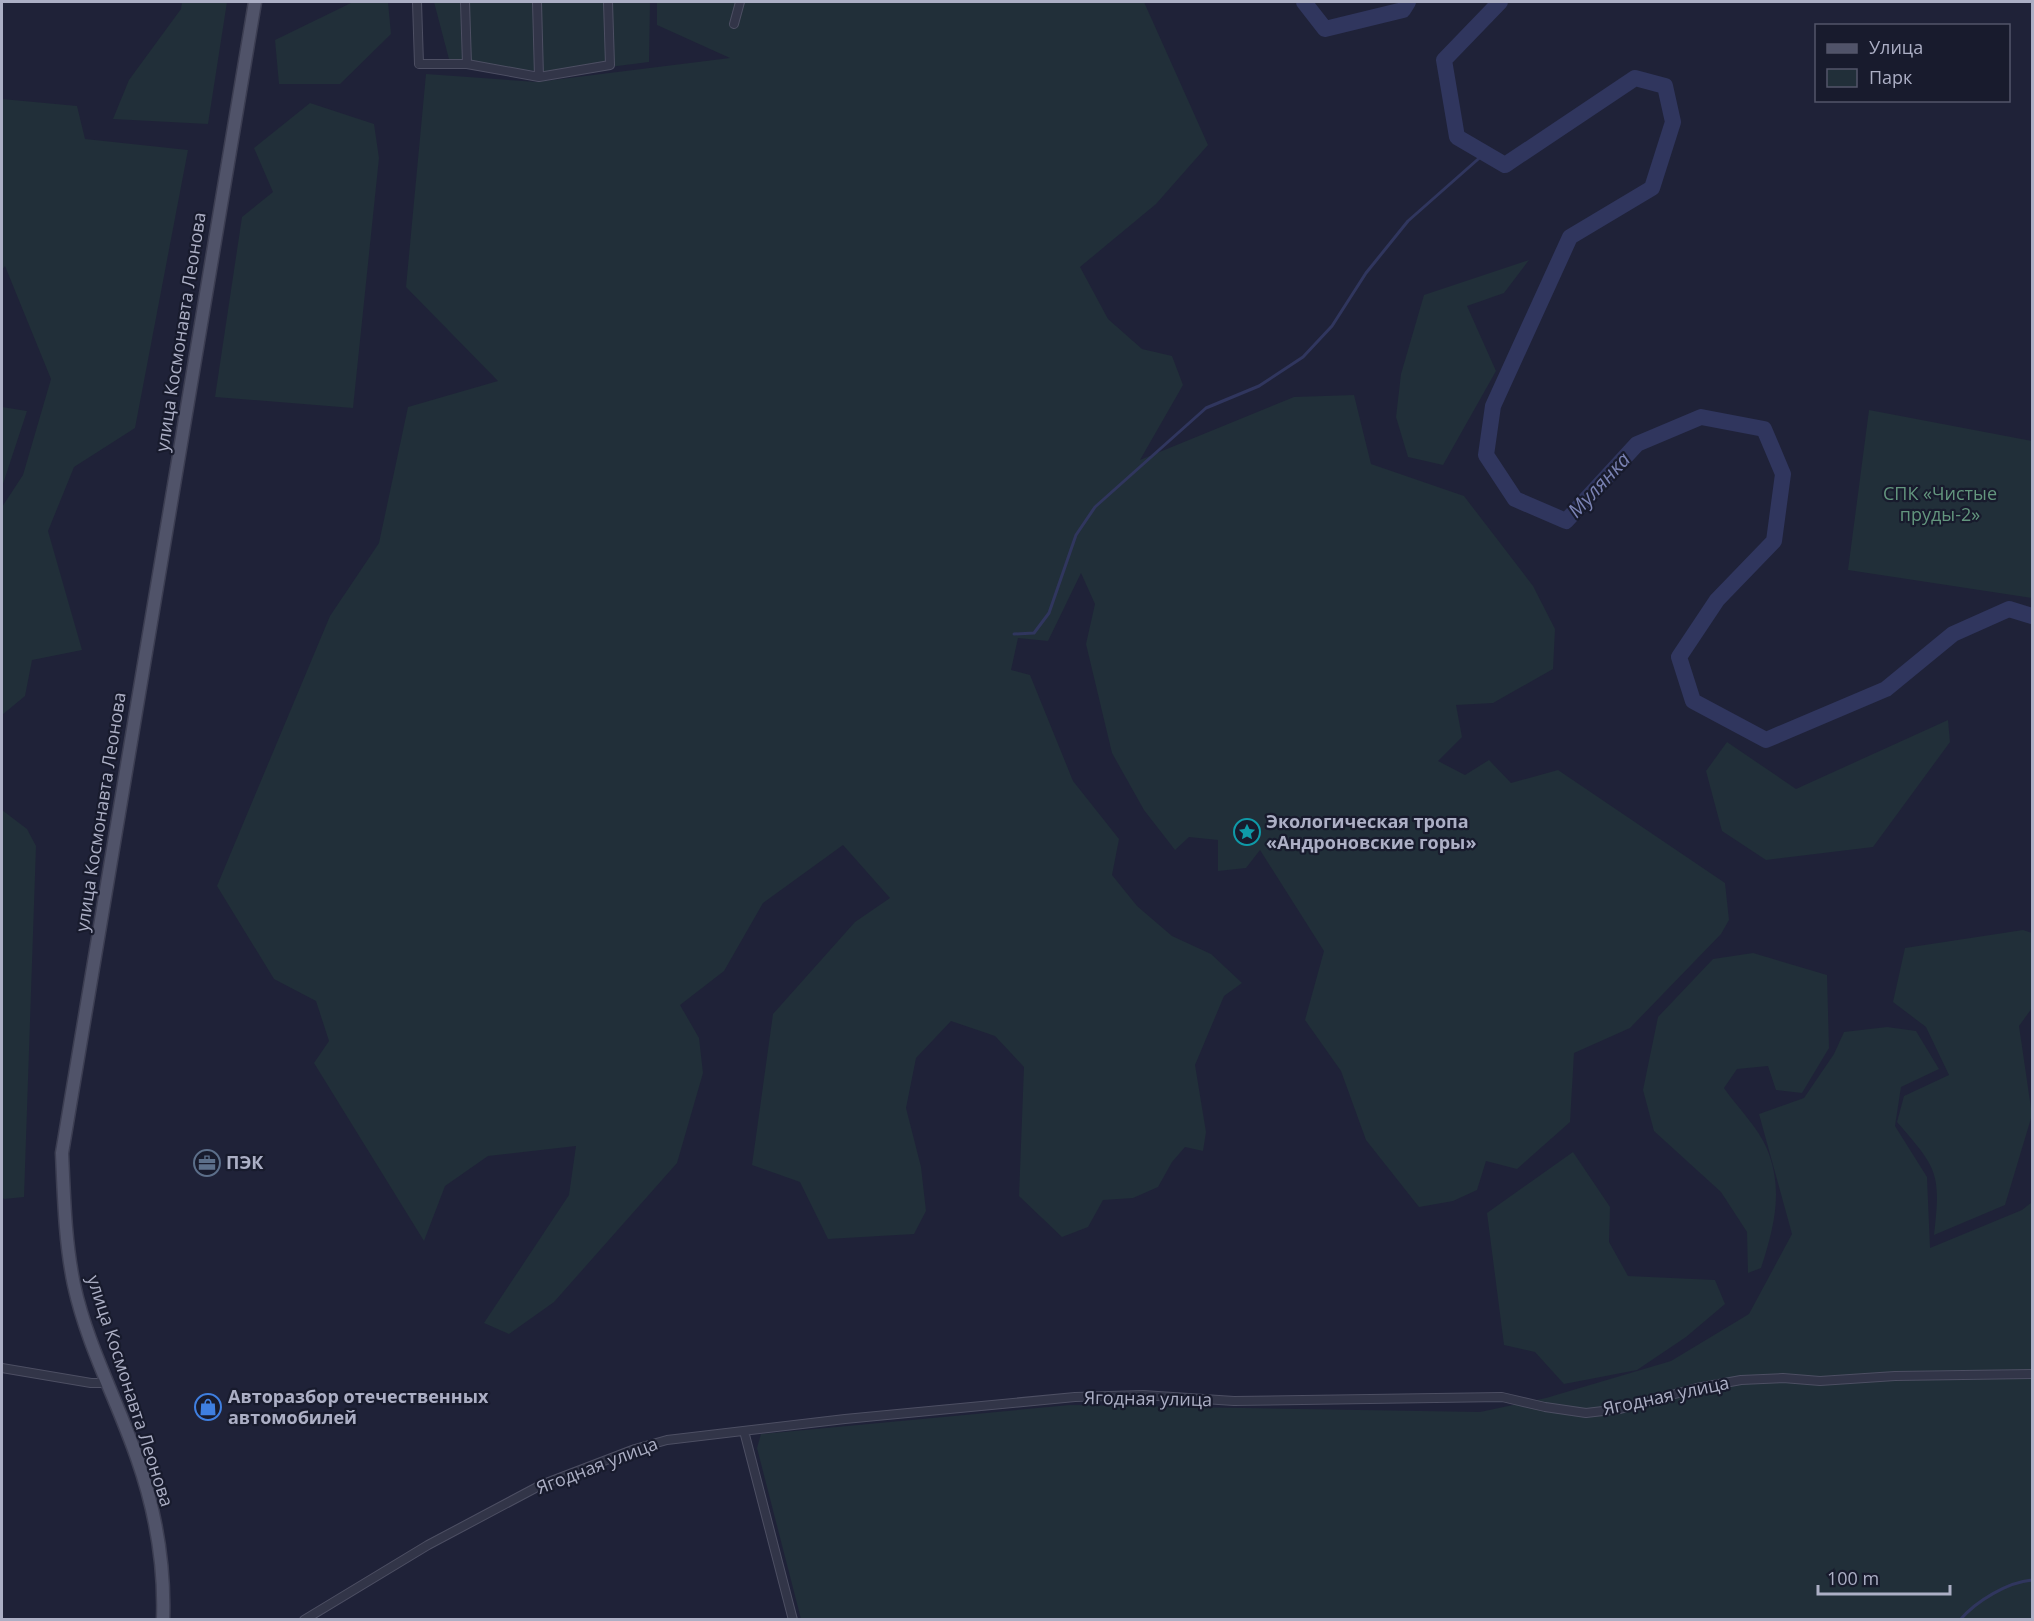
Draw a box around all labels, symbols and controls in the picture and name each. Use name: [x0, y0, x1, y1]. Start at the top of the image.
legend: [1815, 24, 2010, 102]
text: Улица: [1869, 35, 1923, 59]
text: Парк: [1869, 65, 1913, 89]
street label: улица Космонавта Леонова: [149, 210, 211, 453]
water label: Мулянка: [1561, 446, 1636, 523]
park label: СПК «Чистые пруды-2»: [1883, 481, 1997, 526]
street label: улица Космонавта Леонова: [69, 690, 131, 933]
place label: Экологическая тропа «Андроновские горы»: [1266, 809, 1476, 854]
place icon: Экологическая тропа «Андроновские горы»: [1232, 817, 1262, 847]
office icon: ПЭК: [192, 1148, 222, 1178]
place label: ПЭК: [226, 1150, 264, 1174]
street label: улица Космонавта Леонова: [82, 1272, 180, 1510]
street label: Ягодная улица: [1601, 1370, 1731, 1420]
place label: Авторазбор отечественных автомобилей: [228, 1384, 489, 1429]
street label: Ягодная улица: [1084, 1385, 1212, 1411]
shop icon: Авторазбор отечественных автомобилей: [193, 1392, 223, 1422]
street label: Ягодная улица: [532, 1431, 661, 1499]
scale bar: [1818, 1558, 1950, 1596]
text: 100 m: [1827, 1566, 1879, 1590]

